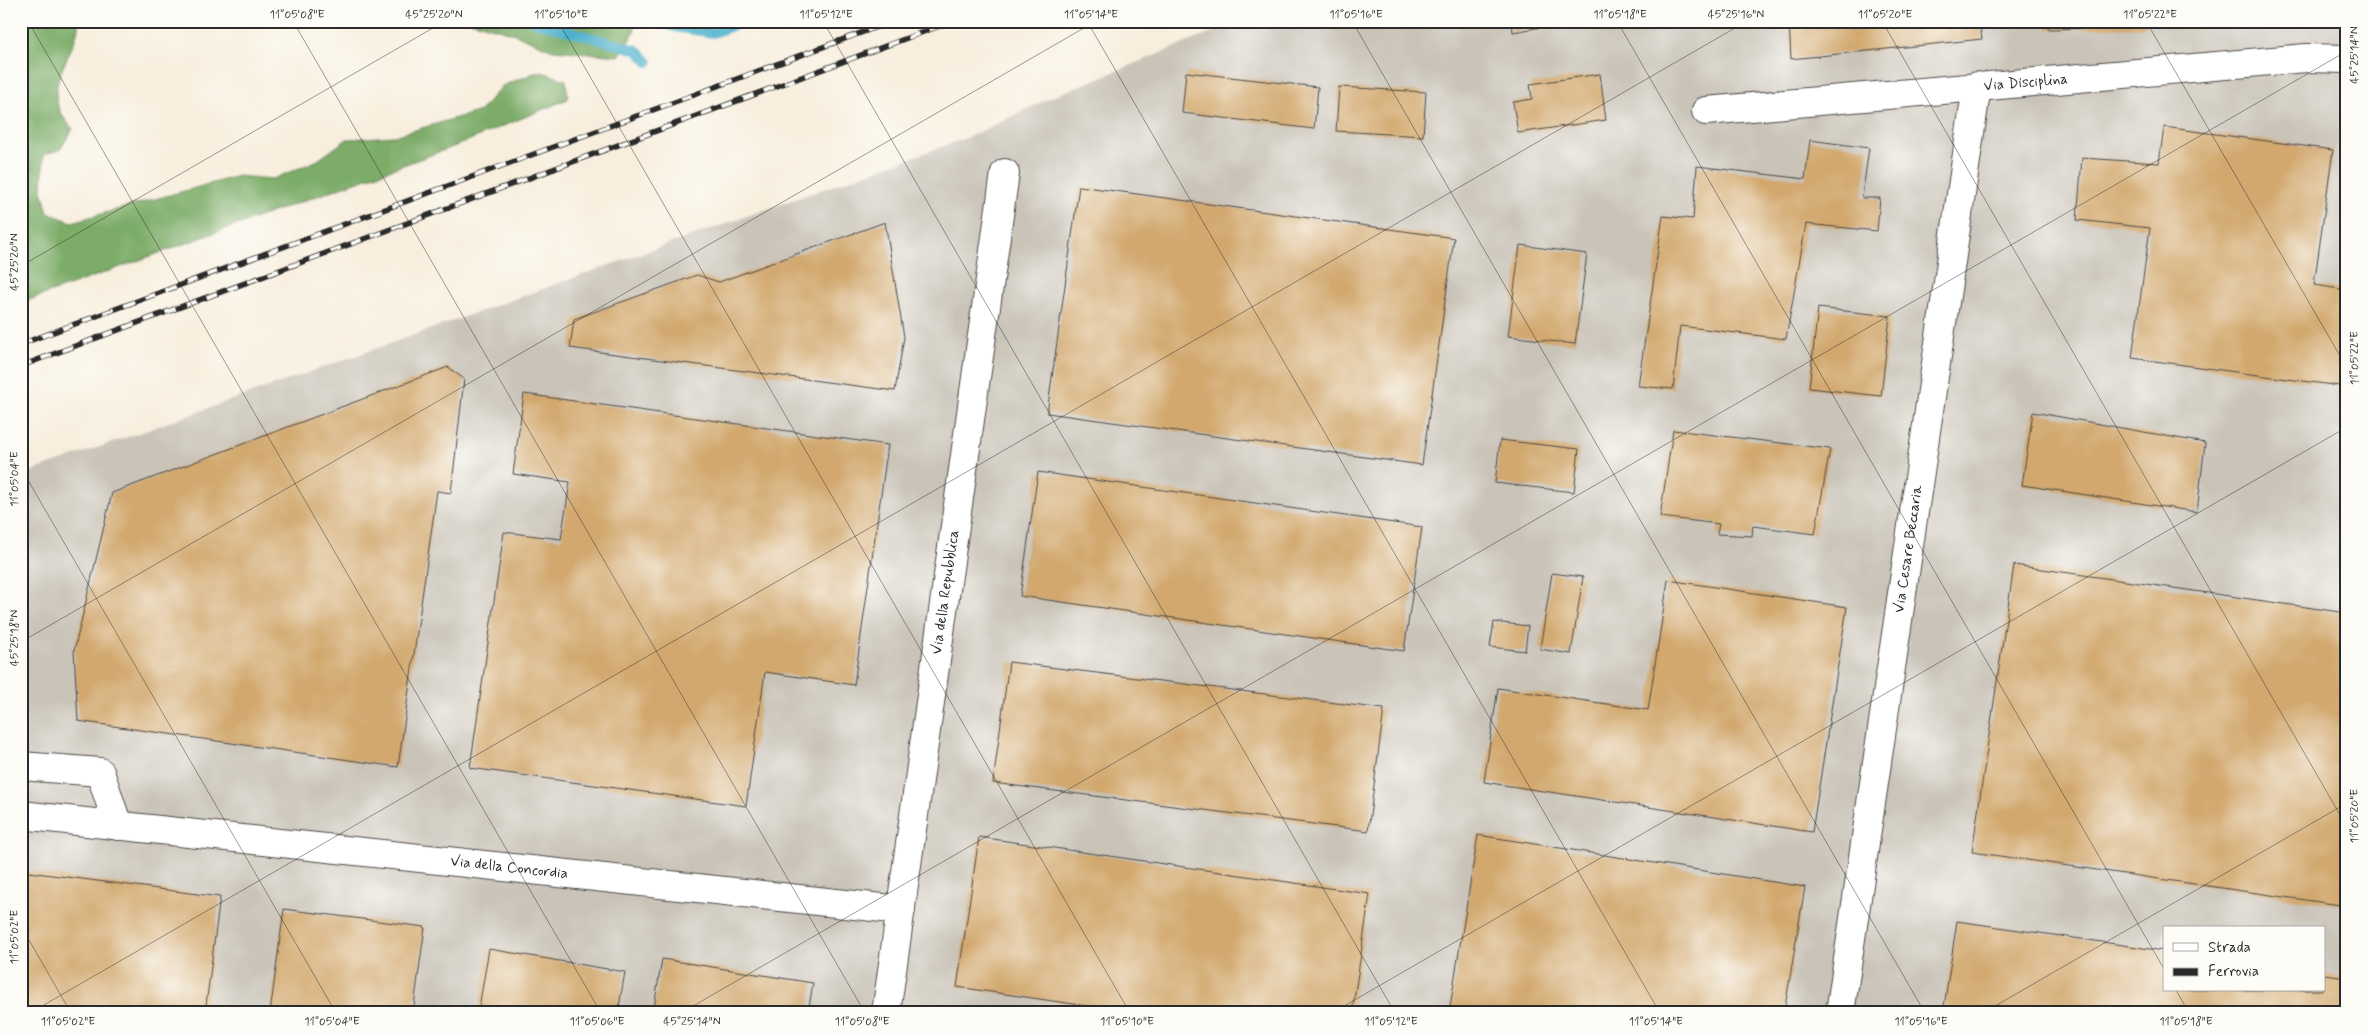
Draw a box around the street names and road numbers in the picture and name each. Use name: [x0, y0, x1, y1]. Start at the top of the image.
street label: Via Disciplina: [1983, 69, 2069, 96]
street label: Via Cesare Beccaria: [1889, 483, 1928, 614]
street label: Via della Repubblica: [927, 528, 964, 656]
street label: Via della Concordia: [449, 851, 569, 884]

